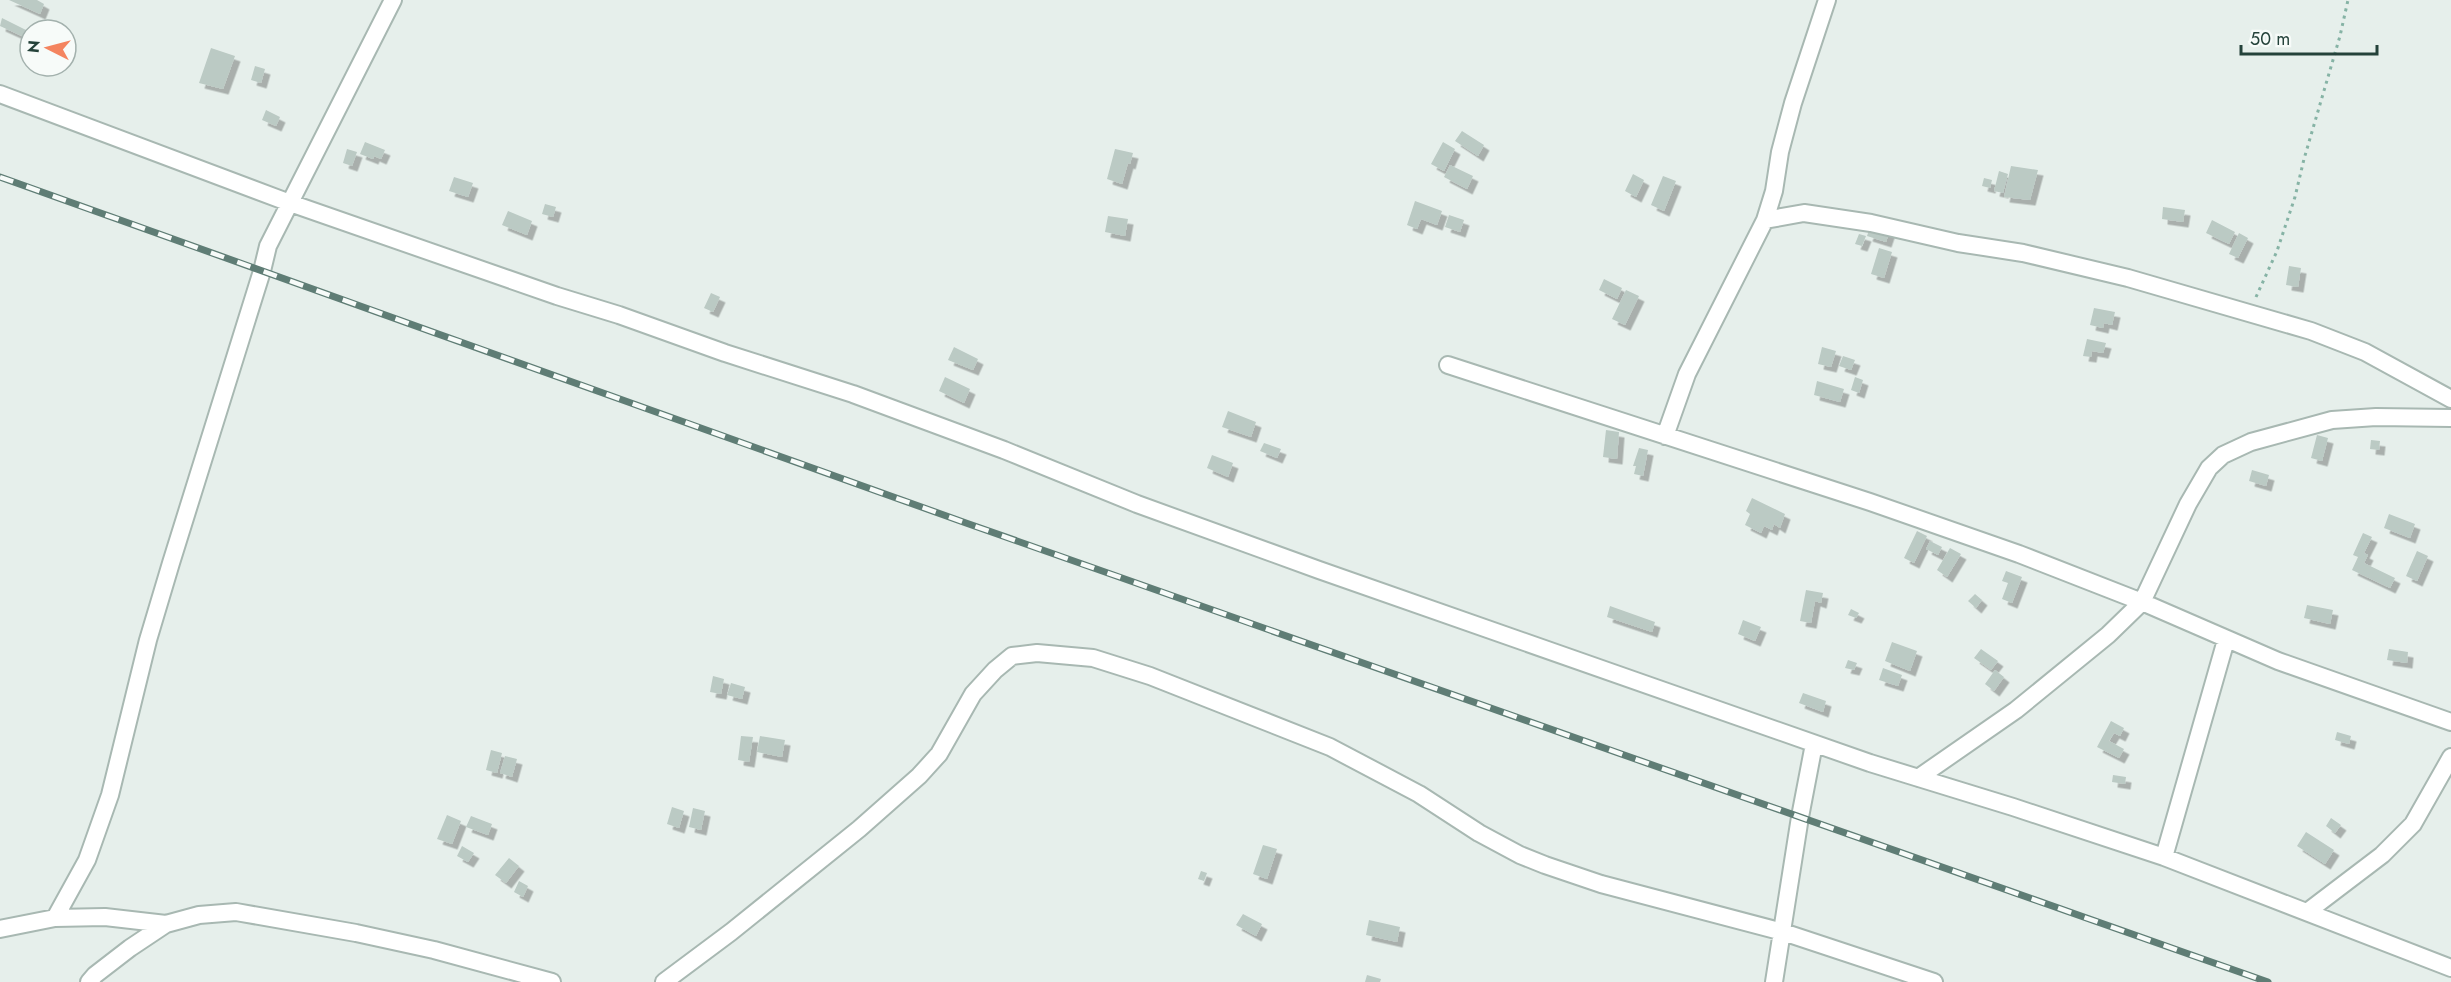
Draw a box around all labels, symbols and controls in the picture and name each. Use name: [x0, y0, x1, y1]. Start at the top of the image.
north arrow: [18, 18, 78, 78]
scale bar: [2241, 18, 2378, 56]
text: 50 m: [2250, 26, 2290, 52]
text: N: [21, 39, 46, 54]

